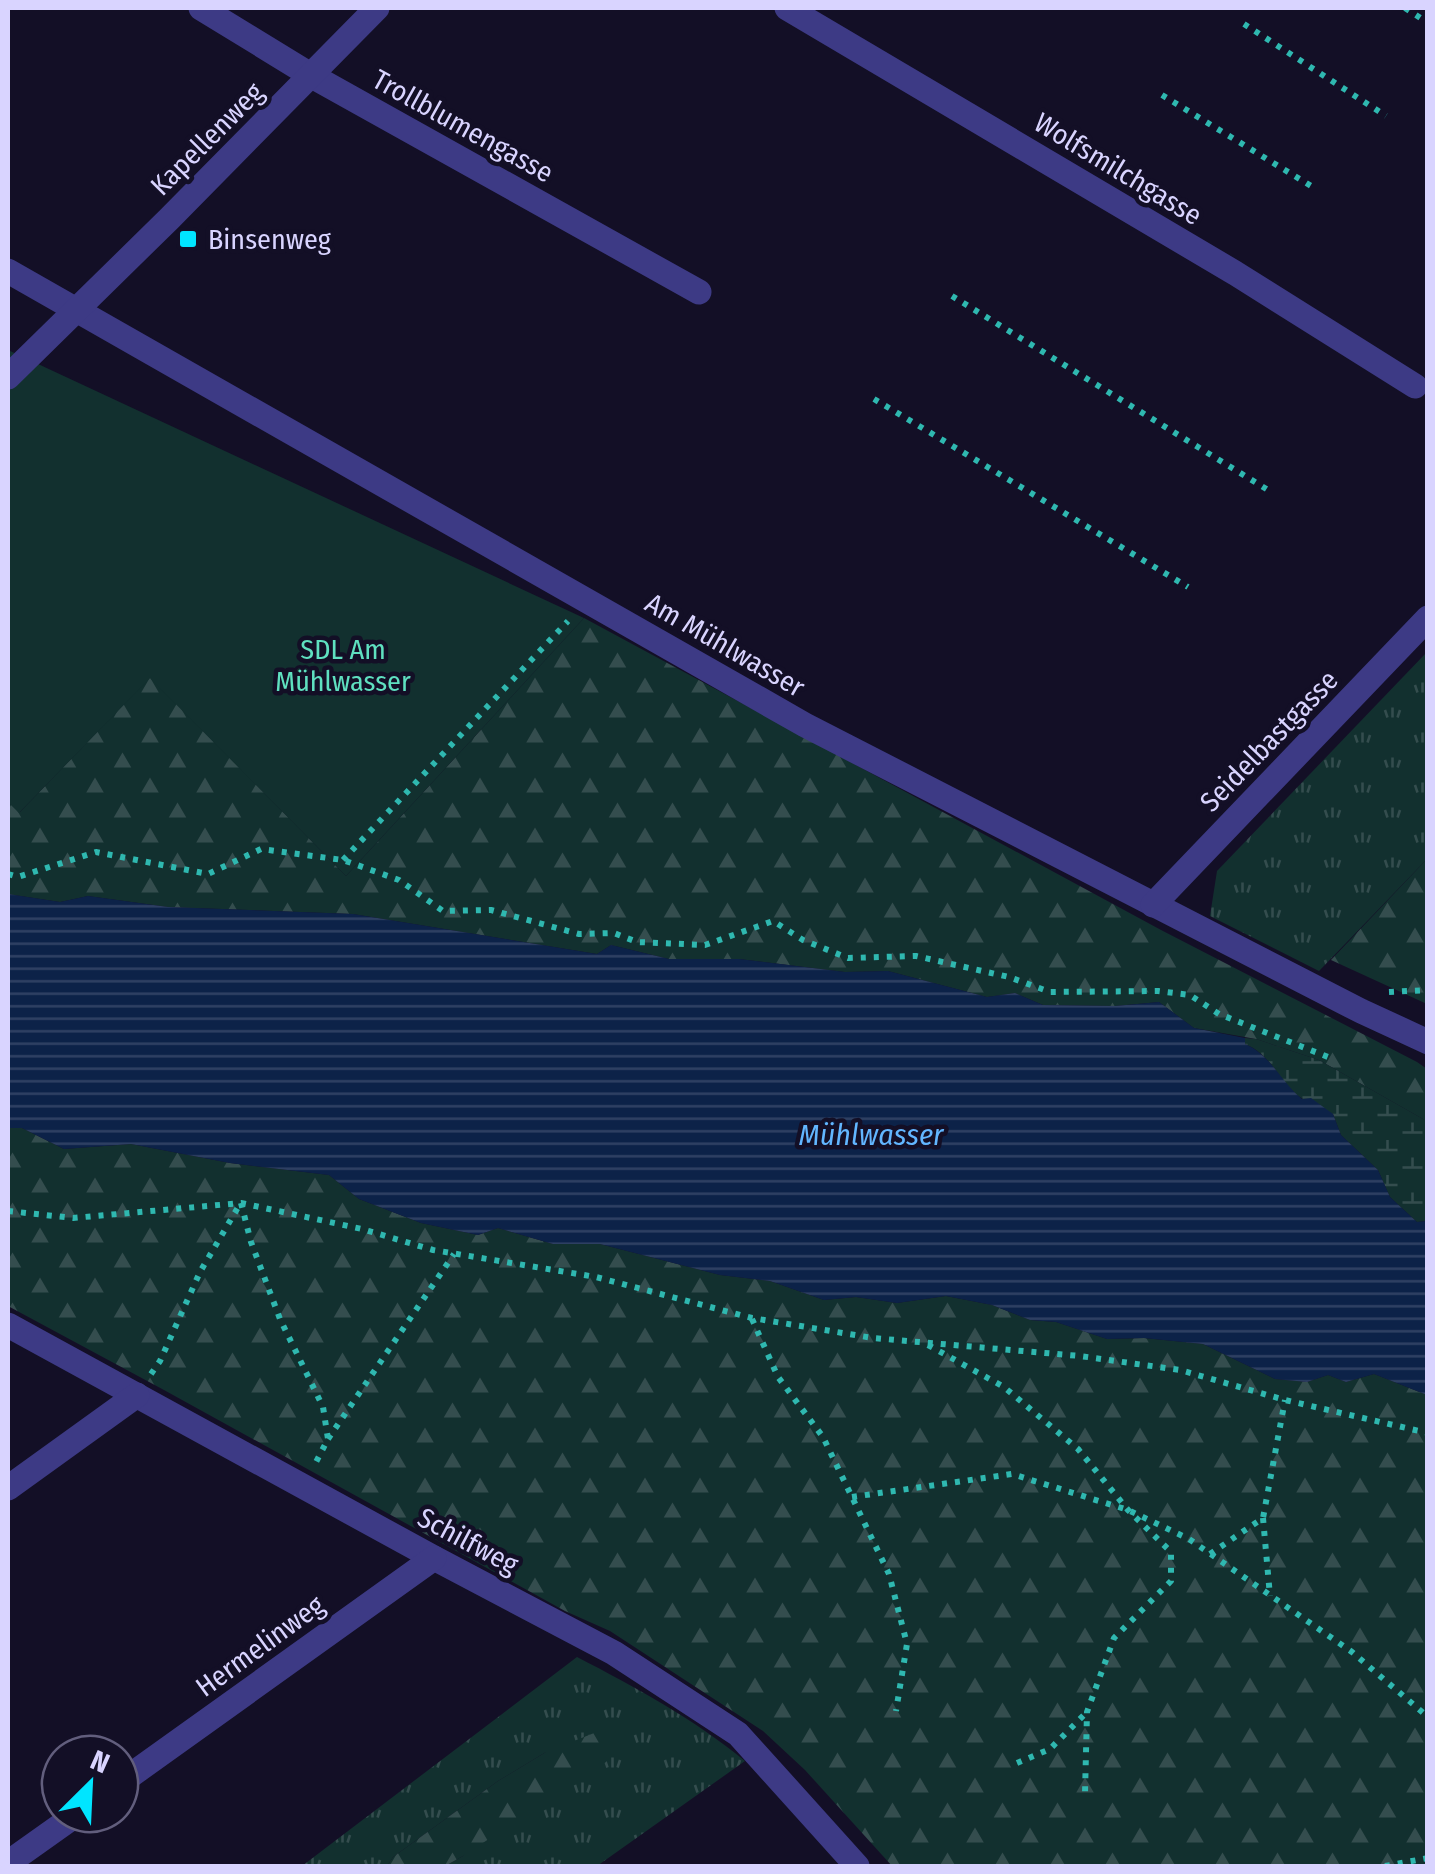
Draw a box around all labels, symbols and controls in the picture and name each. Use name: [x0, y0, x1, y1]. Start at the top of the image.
street label: Trollblumengasse: [367, 63, 559, 189]
street label: Kapellenweg: [144, 75, 271, 202]
street label: Wolfsmilchgasse: [1028, 106, 1208, 232]
place label: Binsenweg: [208, 223, 332, 256]
marker: Binsenweg: [177, 228, 199, 250]
street label: Am Mühlwasser: [640, 586, 811, 704]
park label: SDL Am Mühlwasser: [275, 633, 411, 698]
street label: Seidelbastgasse: [1193, 664, 1345, 818]
water label: Mühlwasser: [799, 1117, 945, 1153]
street label: Schilfweg: [412, 1501, 525, 1582]
street label: Hermelinweg: [189, 1588, 331, 1704]
north arrow: [40, 1734, 140, 1834]
text: N: [86, 1743, 114, 1780]

